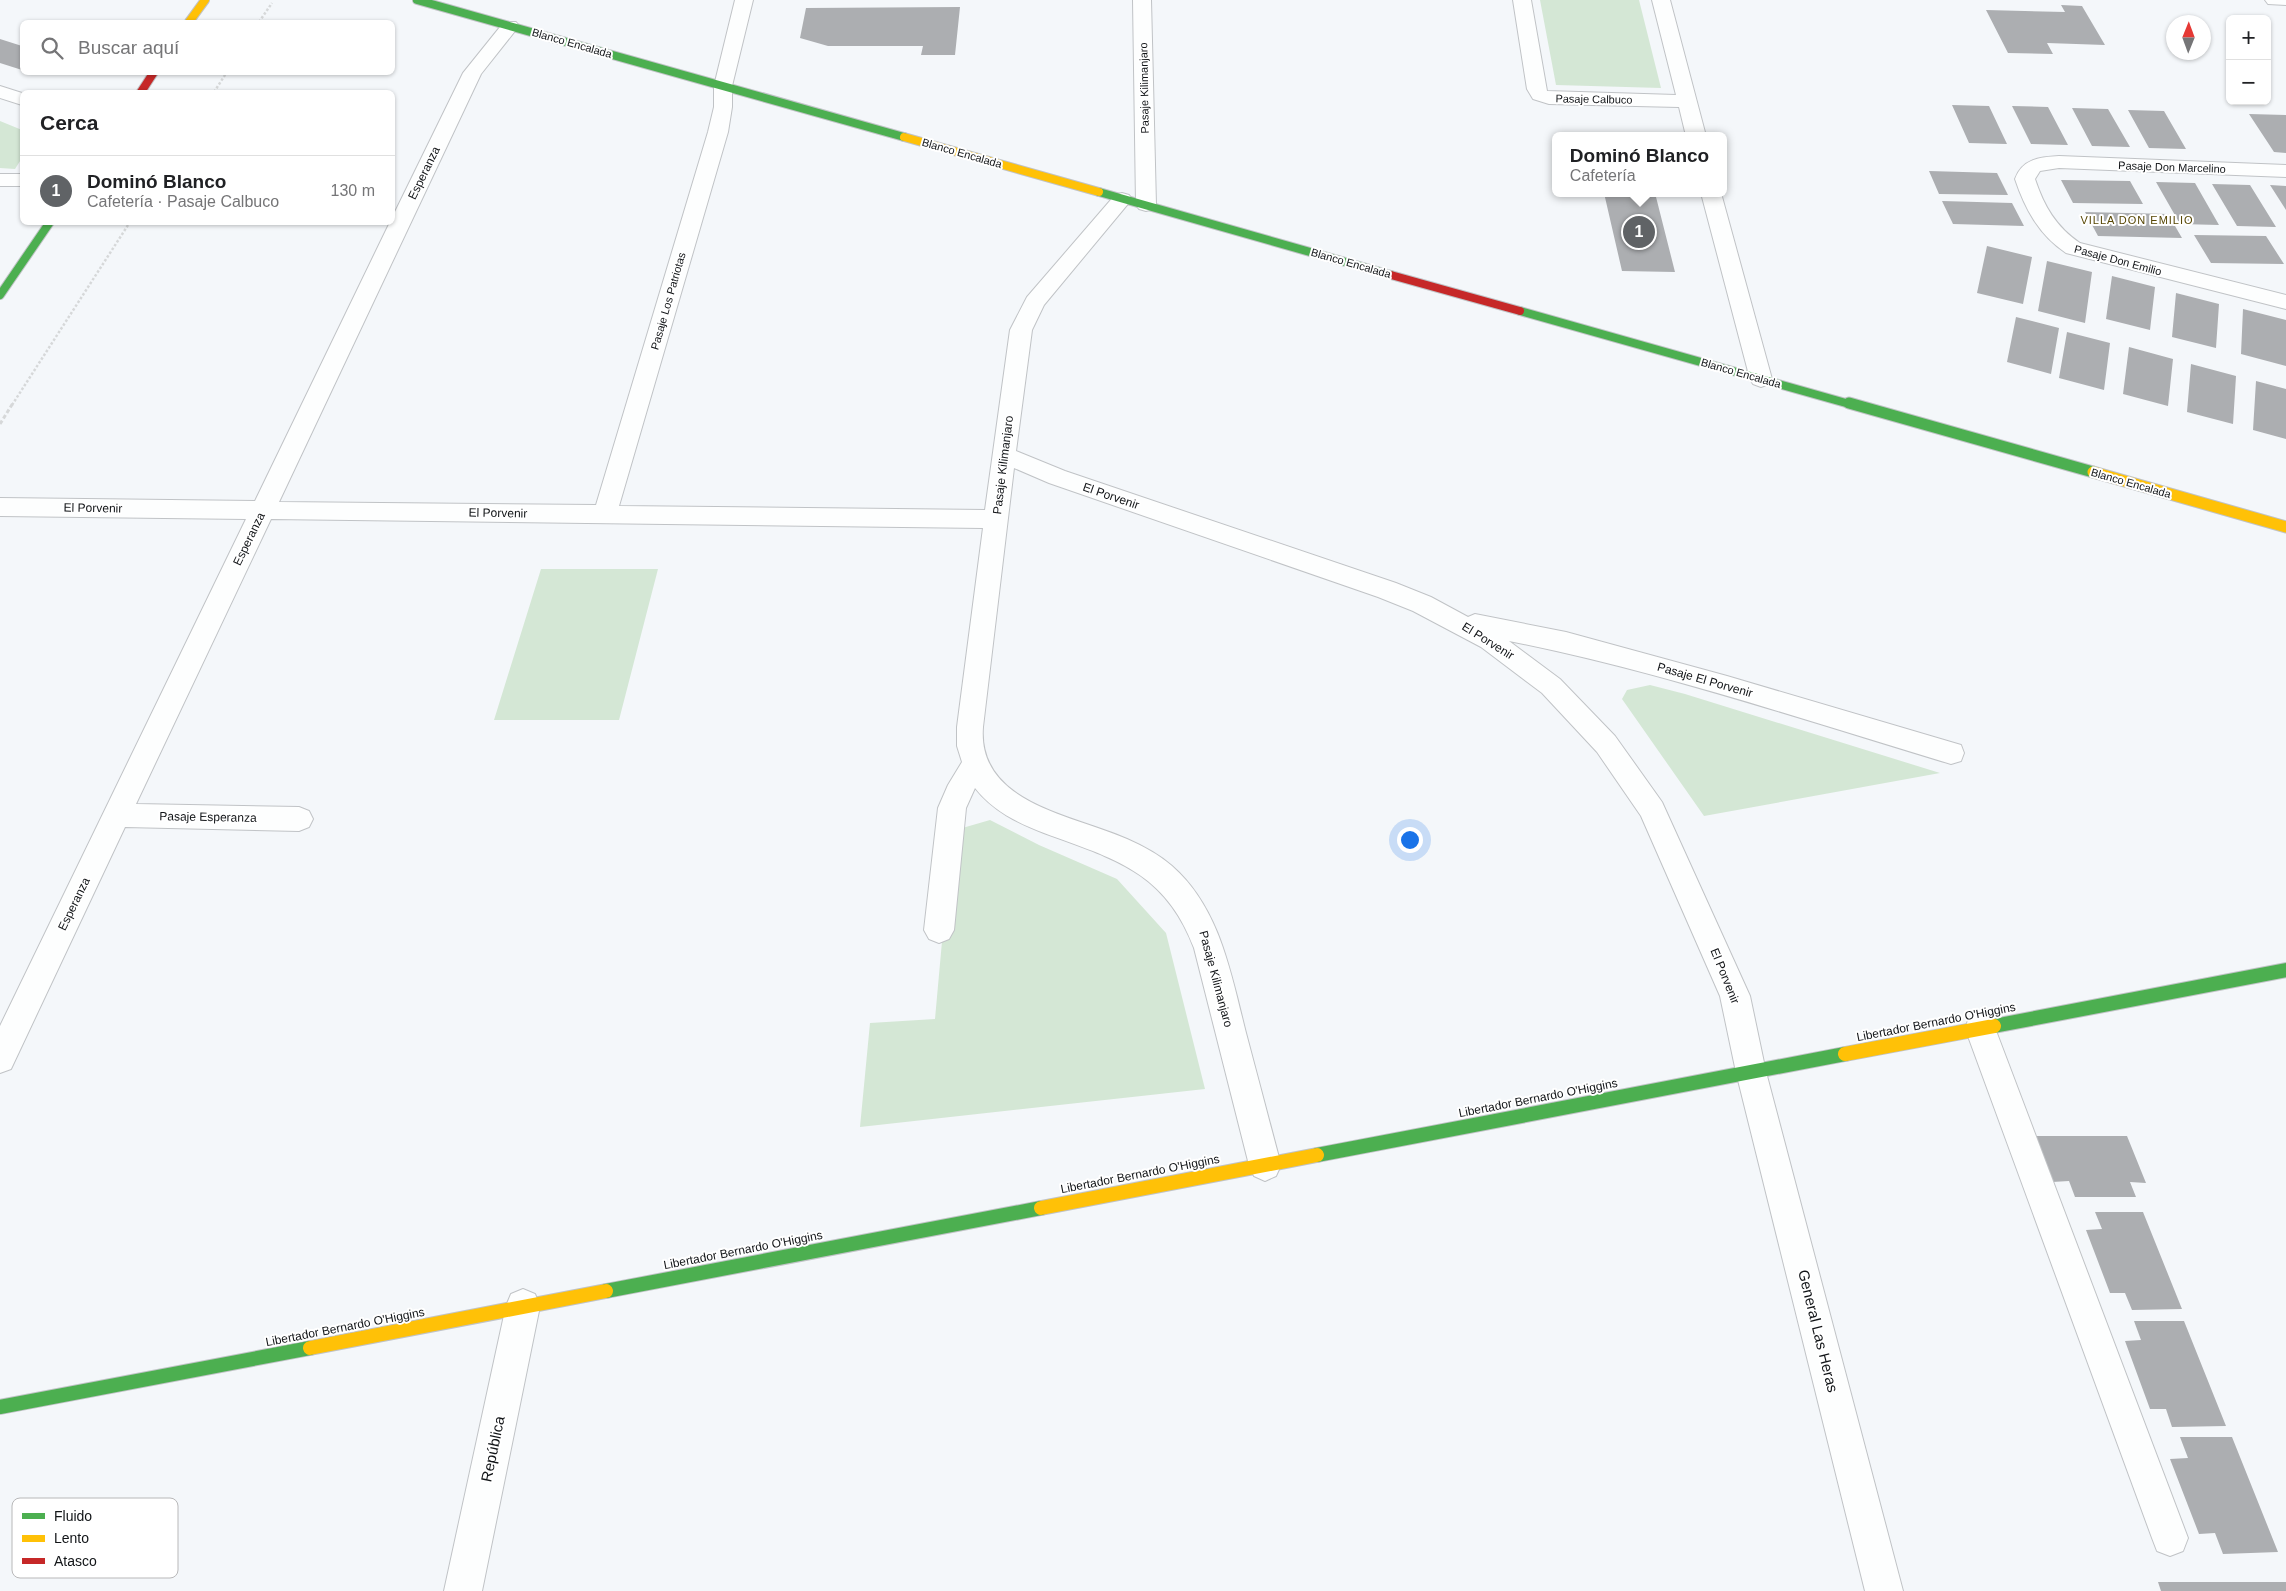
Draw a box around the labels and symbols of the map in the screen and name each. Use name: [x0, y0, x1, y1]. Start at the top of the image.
north arrow: [2166, 15, 2211, 60]
street label: Blanco Encalada: [531, 26, 614, 60]
street label: Pasaje Kilimanjaro: [1137, 42, 1151, 134]
street label: Pasaje Calbuco: [1555, 92, 1633, 106]
street label: Blanco Encalada: [921, 136, 1004, 170]
street label: Esperanza: [405, 144, 443, 202]
street label: Pasaje Don Marcelino: [2118, 159, 2226, 175]
pin: 1: [1623, 213, 1655, 251]
district label: VILLA DON EMILIO: [2080, 214, 2194, 226]
street label: Pasaje Don Emilio: [2073, 243, 2163, 277]
street label: Blanco Encalada: [1310, 246, 1393, 280]
street label: Pasaje Los Patriotas: [648, 250, 688, 351]
street label: Blanco Encalada: [1700, 356, 1783, 390]
street label: Pasaje Kilimanjaro: [990, 415, 1016, 515]
street label: Blanco Encalada: [2090, 466, 2173, 500]
street label: El Porvenir: [1081, 480, 1141, 512]
street label: El Porvenir: [64, 500, 122, 516]
street label: El Porvenir: [469, 505, 527, 521]
street label: Esperanza: [230, 510, 268, 568]
street label: El Porvenir: [1459, 620, 1517, 662]
street label: Pasaje El Porvenir: [1656, 660, 1754, 700]
street label: Pasaje Esperanza: [159, 809, 257, 825]
your location: [1397, 827, 1423, 853]
street label: Esperanza: [55, 875, 93, 933]
street label: Pasaje Kilimanjaro: [1196, 929, 1236, 1029]
street label: El Porvenir: [1708, 946, 1742, 1006]
street label: Libertador Bernardo O'Higgins: [1855, 1000, 2017, 1044]
street label: Libertador Bernardo O'Higgins: [1457, 1076, 1619, 1120]
street label: Libertador Bernardo O'Higgins: [1059, 1152, 1221, 1196]
street label: Libertador Bernardo O'Higgins: [662, 1228, 824, 1272]
street label: General Las Heras: [1795, 1268, 1842, 1394]
street label: Libertador Bernardo O'Higgins: [264, 1305, 426, 1349]
street label: República: [477, 1414, 508, 1483]
legend: [12, 1498, 178, 1578]
text: Fluido: [54, 1508, 92, 1524]
text: Lento: [54, 1530, 89, 1546]
text: Atasco: [54, 1553, 97, 1569]

